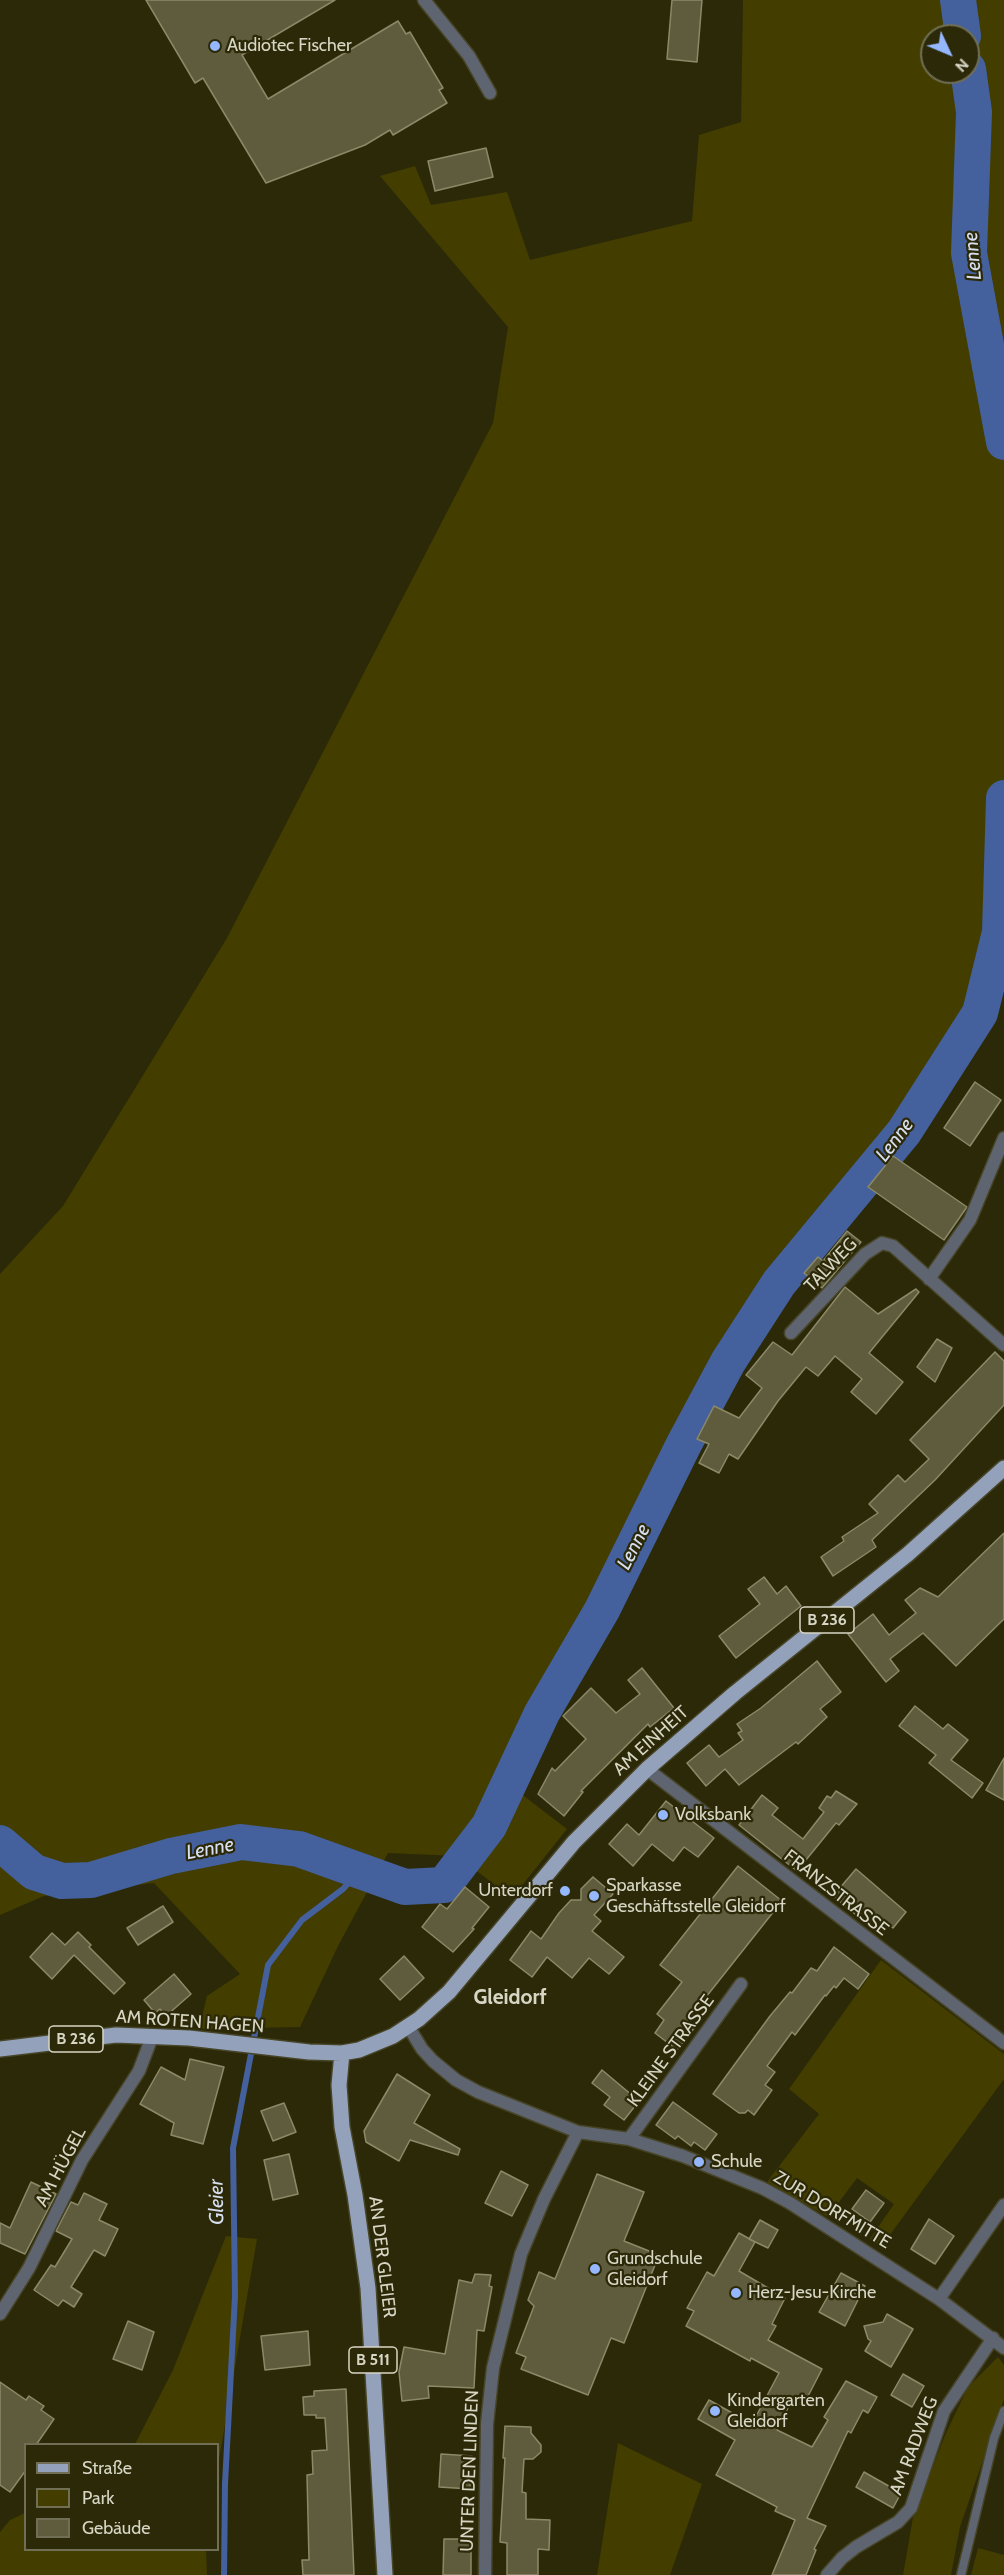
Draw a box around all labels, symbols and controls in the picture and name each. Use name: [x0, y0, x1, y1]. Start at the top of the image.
north arrow: [920, 24, 980, 84]
place label: Audiotec Fischer: [227, 35, 352, 57]
marker: Audiotec Fischer: [208, 39, 222, 53]
text: N: [951, 55, 973, 76]
water label: Lenne: [959, 231, 987, 281]
water label: Lenne: [871, 1114, 919, 1166]
street label: TALWEG: [800, 1234, 862, 1296]
water label: Lenne: [612, 1520, 656, 1574]
road number: B 236: [800, 1607, 854, 1633]
street label: AM EINHEIT: [609, 1702, 693, 1780]
place label: Volksbank: [675, 1804, 751, 1826]
marker: Volksbank: [656, 1808, 670, 1822]
water label: Lenne: [184, 1833, 236, 1865]
street label: FRANZSTRASSE: [779, 1845, 893, 1941]
place label: Sparkasse Geschäftsstelle Gleidorf: [606, 1875, 786, 1918]
place label: Unterdorf: [478, 1880, 553, 1902]
marker: Unterdorf: [558, 1884, 572, 1898]
marker: Sparkasse Geschäftsstelle Gleidorf: [587, 1889, 601, 1903]
district label: Gleidorf: [473, 1985, 547, 2011]
street label: KLEINE STRASSE: [623, 1991, 719, 2111]
street label: AM ROTEN HAGEN: [115, 2006, 265, 2038]
road number: B 236: [49, 2026, 103, 2052]
street label: AM HÜGEL: [31, 2124, 91, 2210]
place label: Schule: [711, 2151, 762, 2173]
marker: Schule: [692, 2155, 706, 2169]
street label: ZUR DORFMITTE: [769, 2166, 895, 2254]
water label: Gleier: [205, 2179, 229, 2225]
street label: AN DER GLEIER: [364, 2195, 400, 2319]
place label: Grundschule Gleidorf: [607, 2248, 702, 2290]
marker: Grundschule Gleidorf: [588, 2262, 602, 2276]
place label: Herz-Jesu-Kirche: [748, 2282, 876, 2304]
marker: Herz-Jesu-Kirche: [729, 2286, 743, 2300]
road number: B 511: [349, 2347, 397, 2373]
street label: UNTER DEN LINDEN: [456, 2390, 484, 2552]
place label: Kindergarten Gleidorf: [727, 2390, 825, 2432]
street label: AM RADWEG: [885, 2394, 943, 2498]
marker: Kindergarten Gleidorf: [708, 2404, 722, 2418]
legend: [24, 2443, 219, 2551]
text: Straße: [82, 2457, 132, 2479]
text: Park: [82, 2487, 114, 2509]
text: Gebäude: [82, 2517, 151, 2539]

